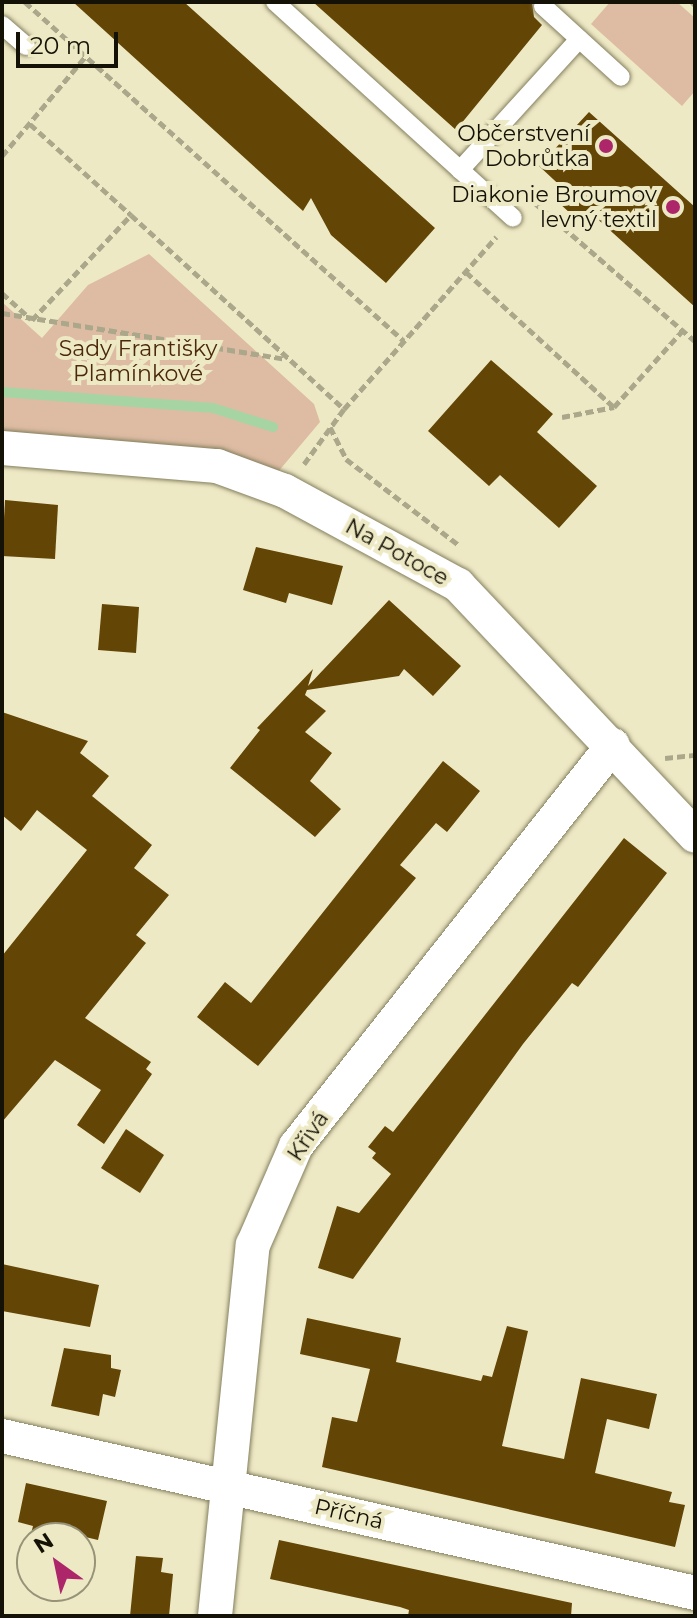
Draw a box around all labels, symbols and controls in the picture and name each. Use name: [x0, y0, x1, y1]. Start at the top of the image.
scale bar: [20, 16, 122, 66]
text: 20 m: [30, 31, 91, 60]
place label: Občerstvení Dobrůtka: [457, 120, 590, 172]
marker: Občerstvení Dobrůtka: [597, 137, 615, 155]
place label: Diakonie Broumov levný textil: [451, 181, 657, 232]
marker: Diakonie Broumov levný textil: [664, 198, 682, 216]
park label: Sady Františky Plamínkové: [59, 335, 217, 386]
street label: Na Potoce: [341, 513, 453, 591]
street label: Křivá: [282, 1106, 334, 1166]
street label: Příčná: [312, 1493, 386, 1535]
north arrow: [16, 1522, 96, 1602]
text: N: [29, 1527, 59, 1559]

